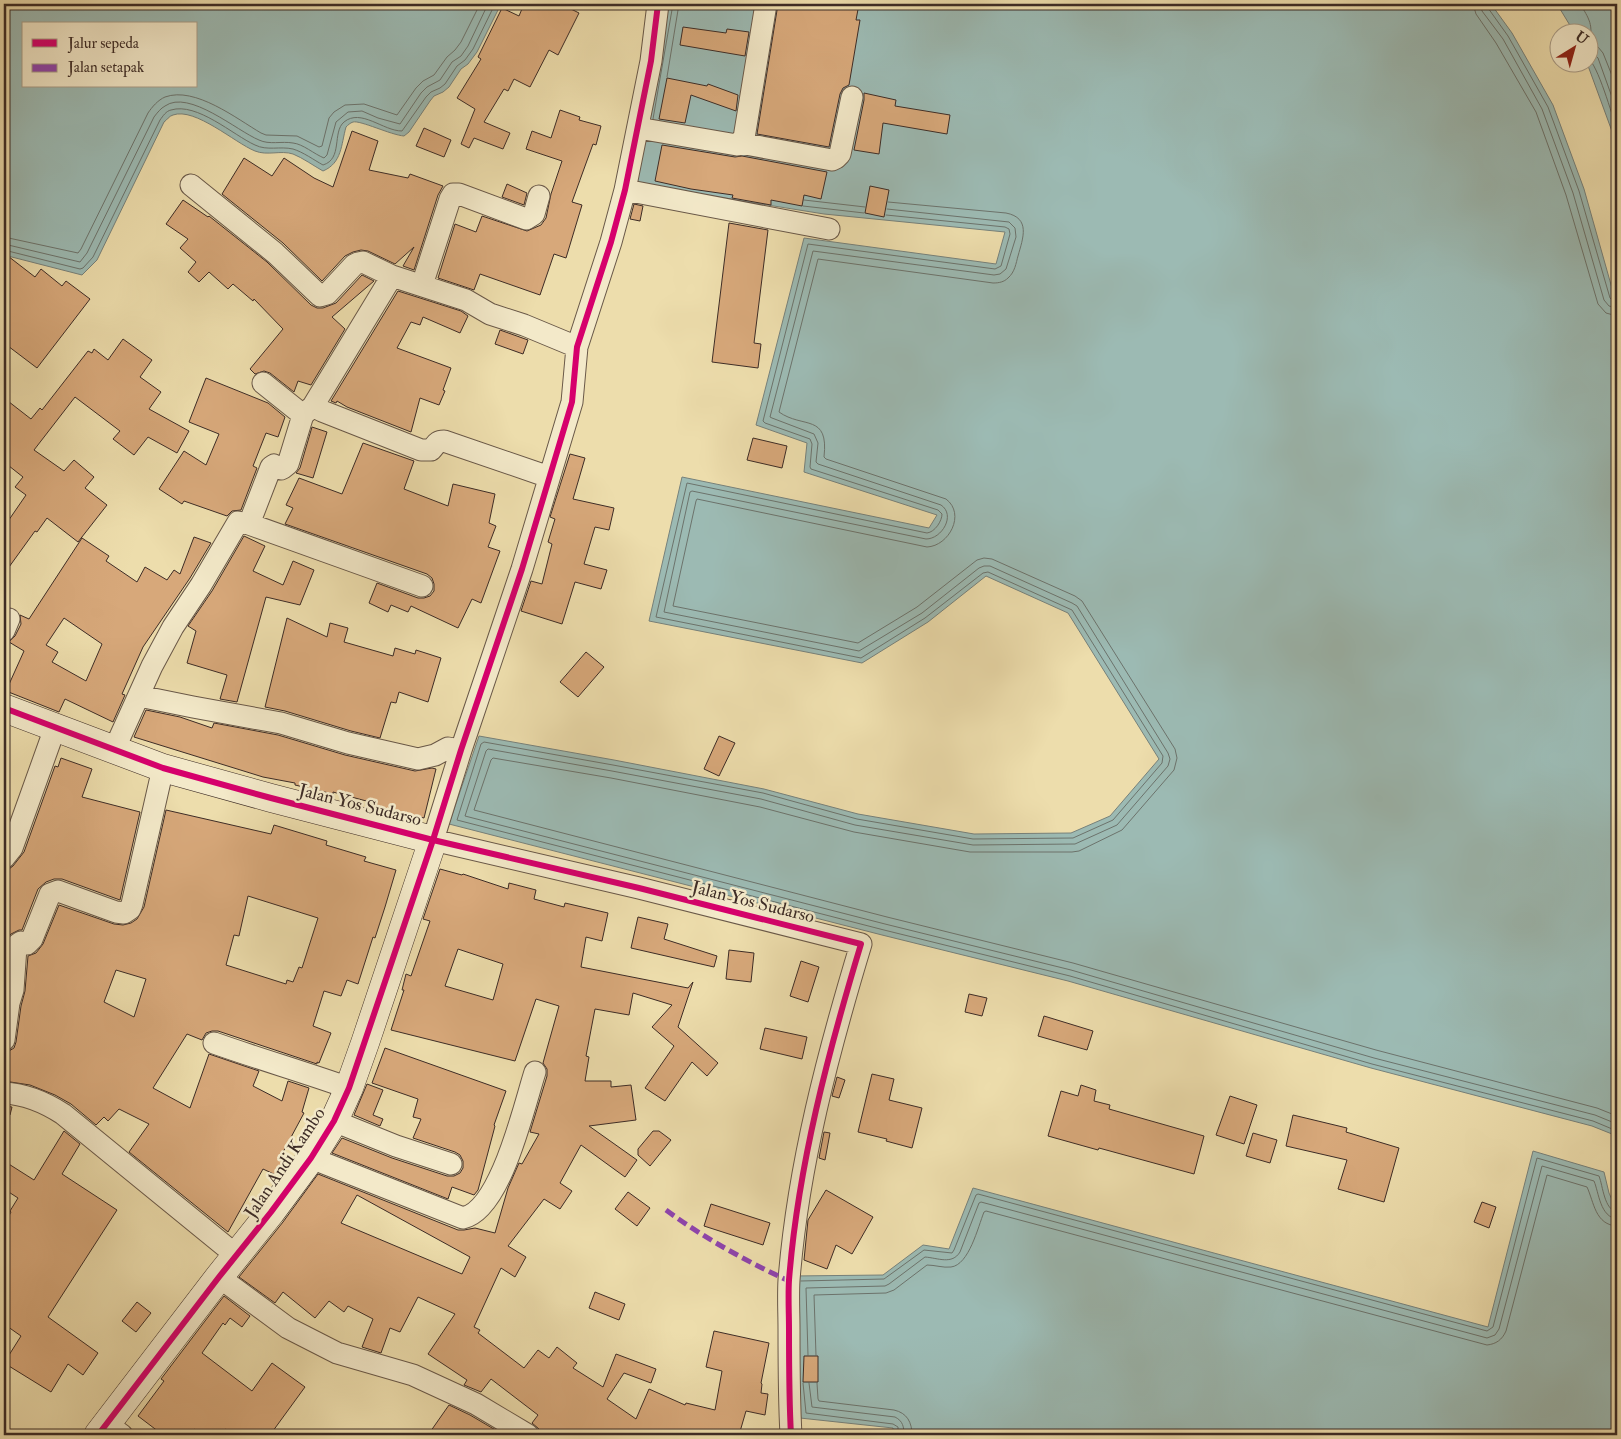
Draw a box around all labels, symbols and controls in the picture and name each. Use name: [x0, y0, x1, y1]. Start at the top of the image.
legend: [22, 22, 198, 88]
north arrow: [1548, 22, 1598, 72]
text: U: [1572, 28, 1592, 48]
text: Jalur sepeda: [67, 34, 140, 54]
text: Jalan setapak: [67, 58, 144, 78]
street label: Jalan Yos Sudarso: [295, 778, 424, 831]
street label: Jalan Yos Sudarso: [688, 875, 817, 928]
street label: Jalan Andi Kambo: [239, 1103, 331, 1224]

